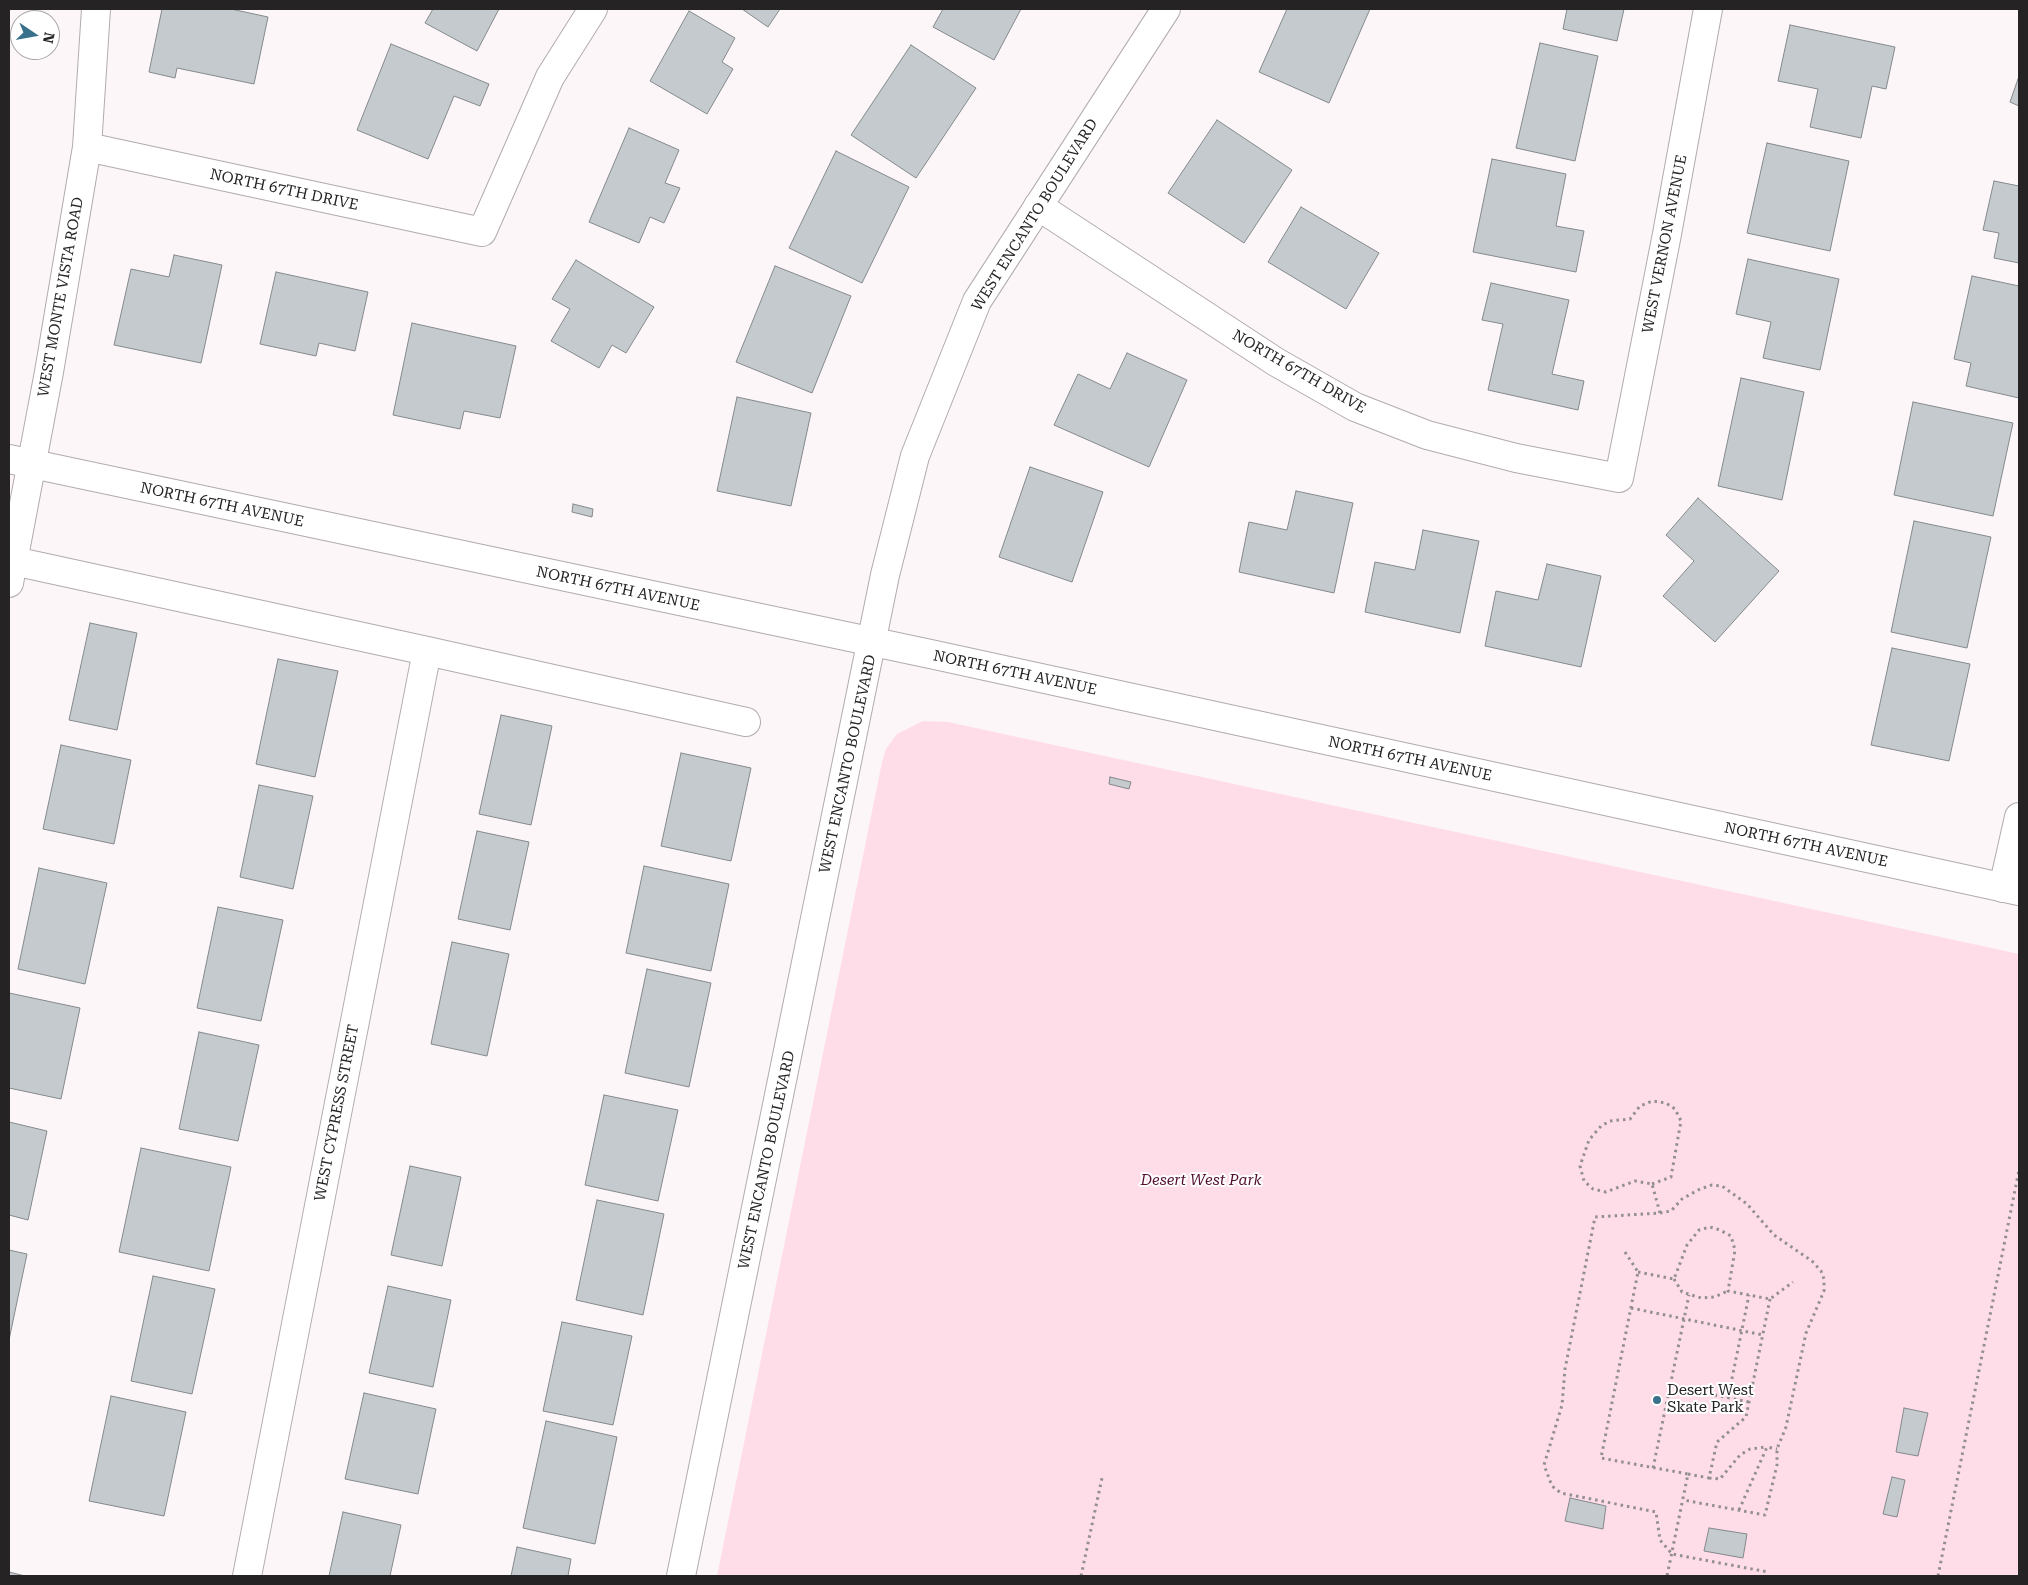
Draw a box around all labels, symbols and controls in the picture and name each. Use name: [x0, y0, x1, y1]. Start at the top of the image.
north arrow: [10, 10, 60, 60]
text: N: [40, 31, 58, 45]
street label: WEST ENCANTO BOULEVARD: [968, 116, 1102, 314]
street label: WEST VERNON AVENUE: [1639, 153, 1691, 335]
street label: NORTH 67TH DRIVE: [208, 165, 360, 215]
street label: WEST MONTE VISTA ROAD: [35, 196, 87, 398]
street label: NORTH 67TH DRIVE: [1229, 326, 1369, 418]
street label: NORTH 67TH AVENUE: [139, 479, 305, 531]
street label: NORTH 67TH AVENUE: [535, 563, 701, 615]
street label: NORTH 67TH AVENUE: [932, 647, 1098, 699]
street label: WEST ENCANTO BOULEVARD: [816, 653, 880, 875]
street label: NORTH 67TH AVENUE: [1327, 733, 1493, 785]
street label: NORTH 67TH AVENUE: [1723, 819, 1889, 871]
street label: WEST CYPRESS STREET: [311, 1023, 363, 1203]
street label: WEST ENCANTO BOULEVARD: [735, 1049, 799, 1271]
park label: Desert West Park: [1140, 1172, 1262, 1190]
place label: Desert West Skate Park: [1667, 1382, 1754, 1417]
marker: Desert West Skate Park: [1651, 1394, 1663, 1406]

